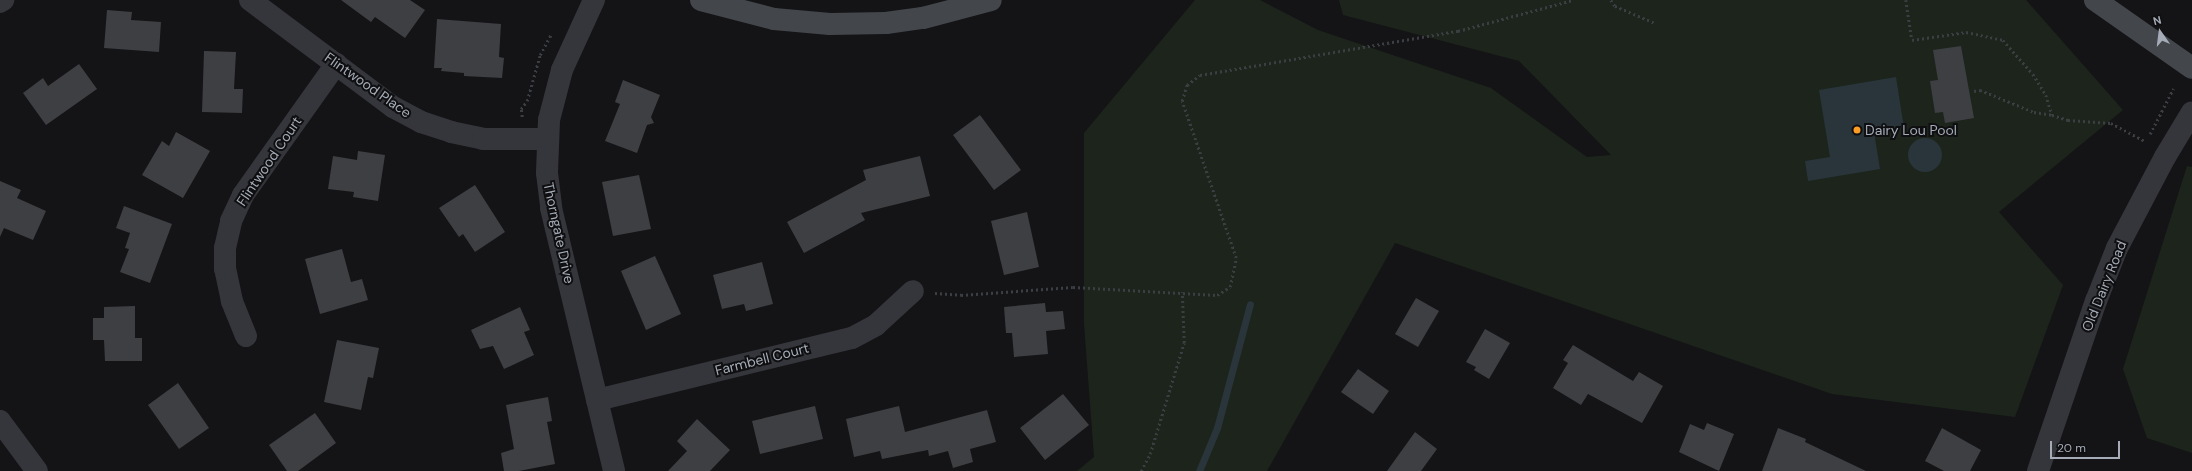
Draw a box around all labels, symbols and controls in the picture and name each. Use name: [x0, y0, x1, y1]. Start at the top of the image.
north arrow: [2140, 12, 2180, 52]
text: N: [2152, 13, 2163, 28]
street label: Flintwood Place: [321, 49, 415, 121]
street label: Flintwood Court: [233, 113, 305, 209]
place label: Dairy Lou Pool: [1865, 122, 1957, 138]
marker: Dairy Lou Pool: [1852, 125, 1862, 135]
street label: Thorngate Drive: [540, 181, 578, 285]
street label: Old Dairy Road: [2078, 238, 2130, 334]
street label: Farmbell Court: [713, 339, 811, 379]
scale bar: [2052, 433, 2122, 459]
text: 20 m: [2057, 440, 2086, 456]

